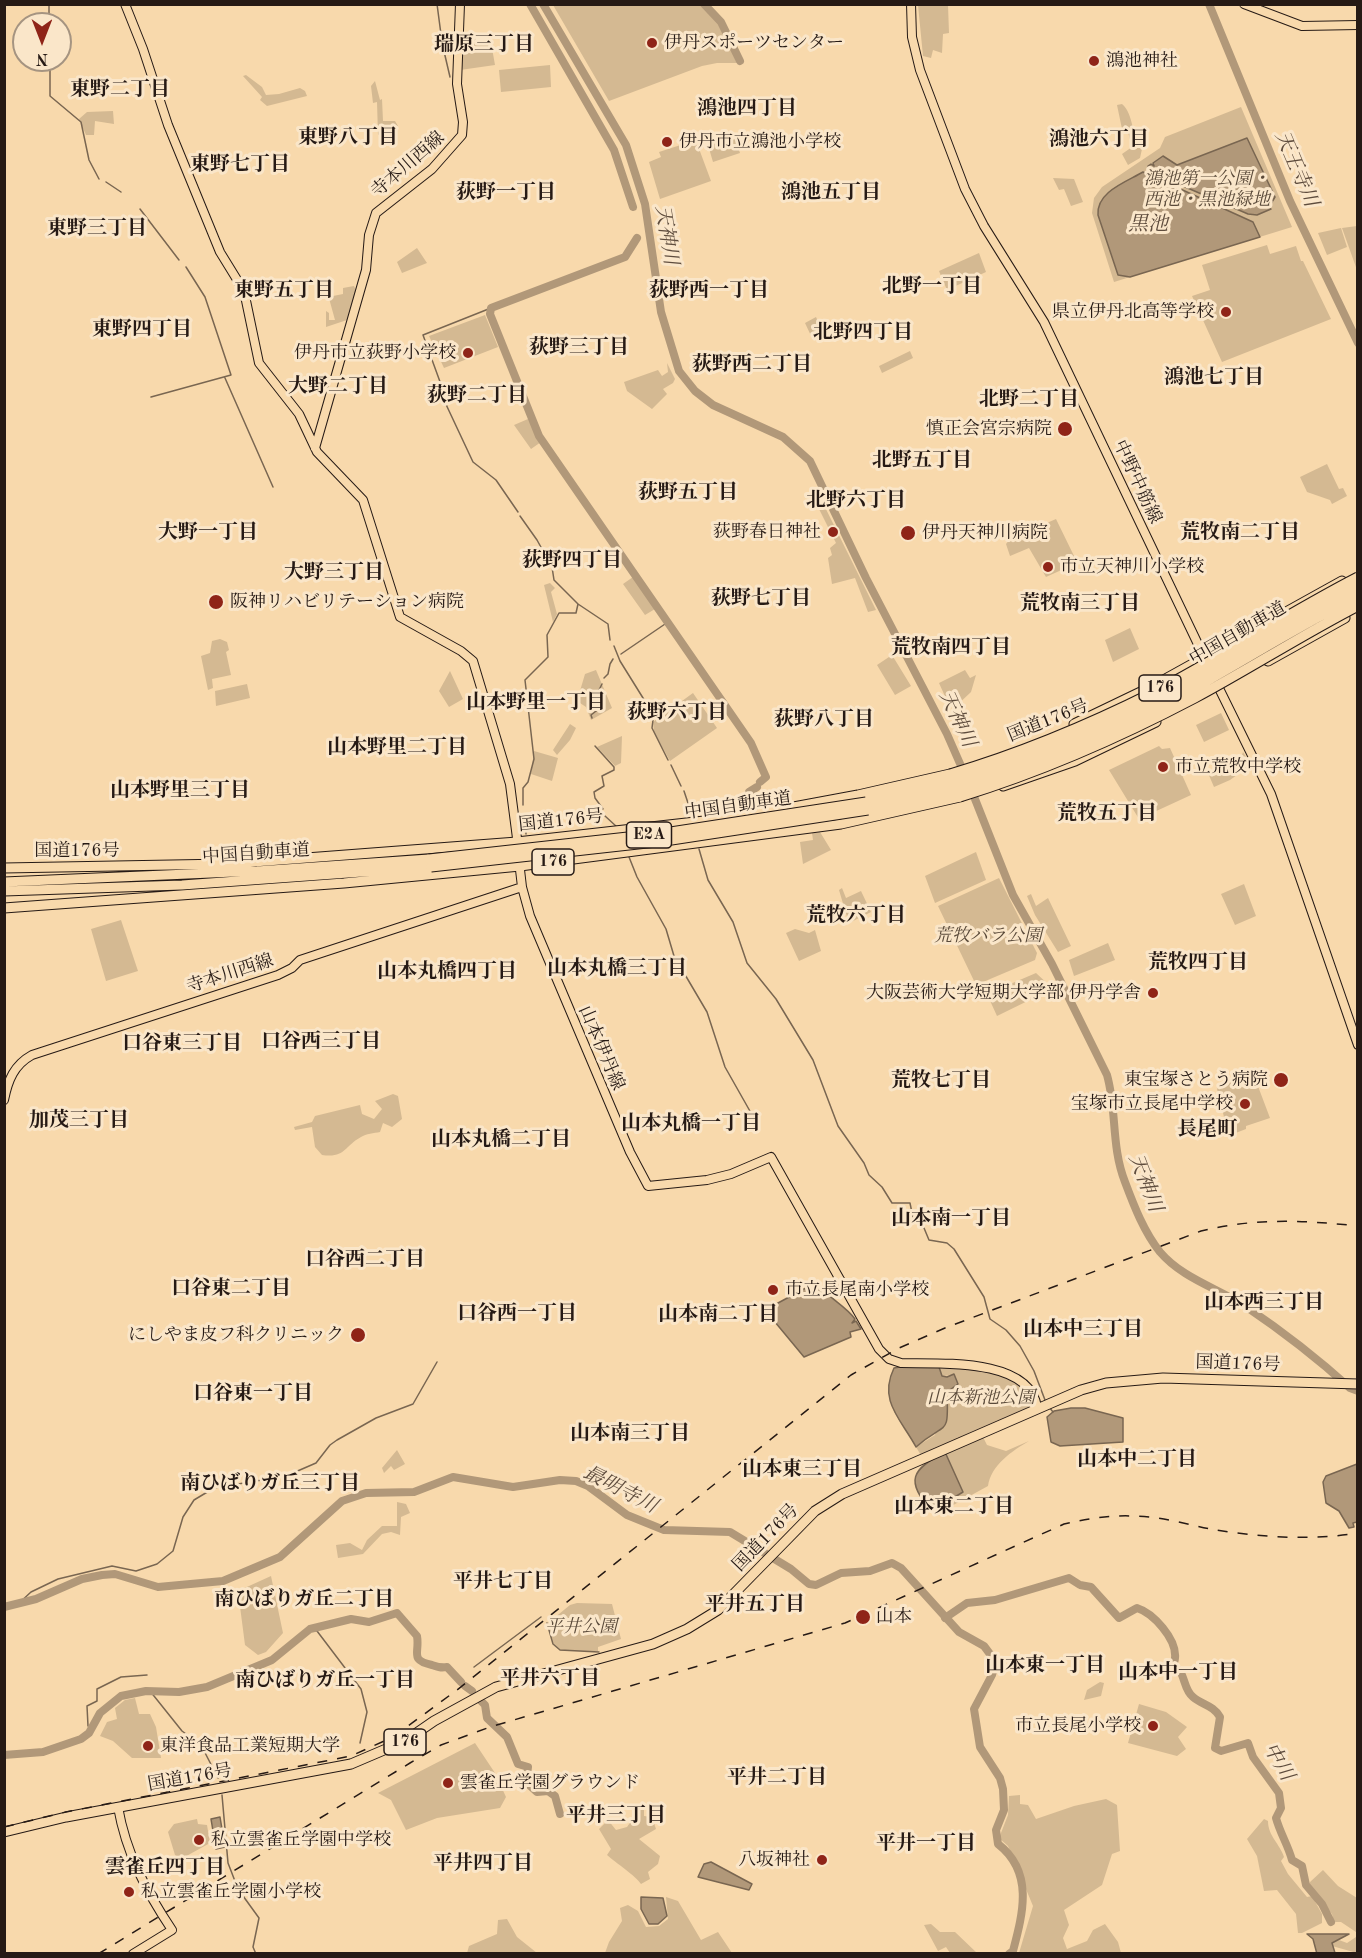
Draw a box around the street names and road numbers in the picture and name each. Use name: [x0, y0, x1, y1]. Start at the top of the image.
street label: 寺本川西線: [367, 127, 449, 203]
street label: 中野中筋線: [1108, 437, 1166, 527]
street label: 中国自動車道: [1186, 598, 1290, 670]
road number: 176: [1139, 675, 1181, 701]
street label: 国道176号: [1004, 695, 1092, 747]
street label: 中国自動車道: [683, 788, 793, 824]
street label: 国道176号: [517, 806, 605, 836]
road number: E2A: [626, 822, 672, 848]
street label: 中国自動車道: [201, 839, 311, 869]
street label: 国道176号: [34, 840, 120, 862]
road number: 176: [532, 849, 574, 875]
street label: 寺本川西線: [184, 950, 276, 998]
street label: 山本伊丹線: [573, 1002, 629, 1094]
street label: 国道176号: [1195, 1352, 1281, 1376]
street label: 国道176号: [729, 1500, 803, 1576]
road number: 176: [384, 1729, 426, 1755]
street label: 国道176号: [146, 1760, 234, 1796]

